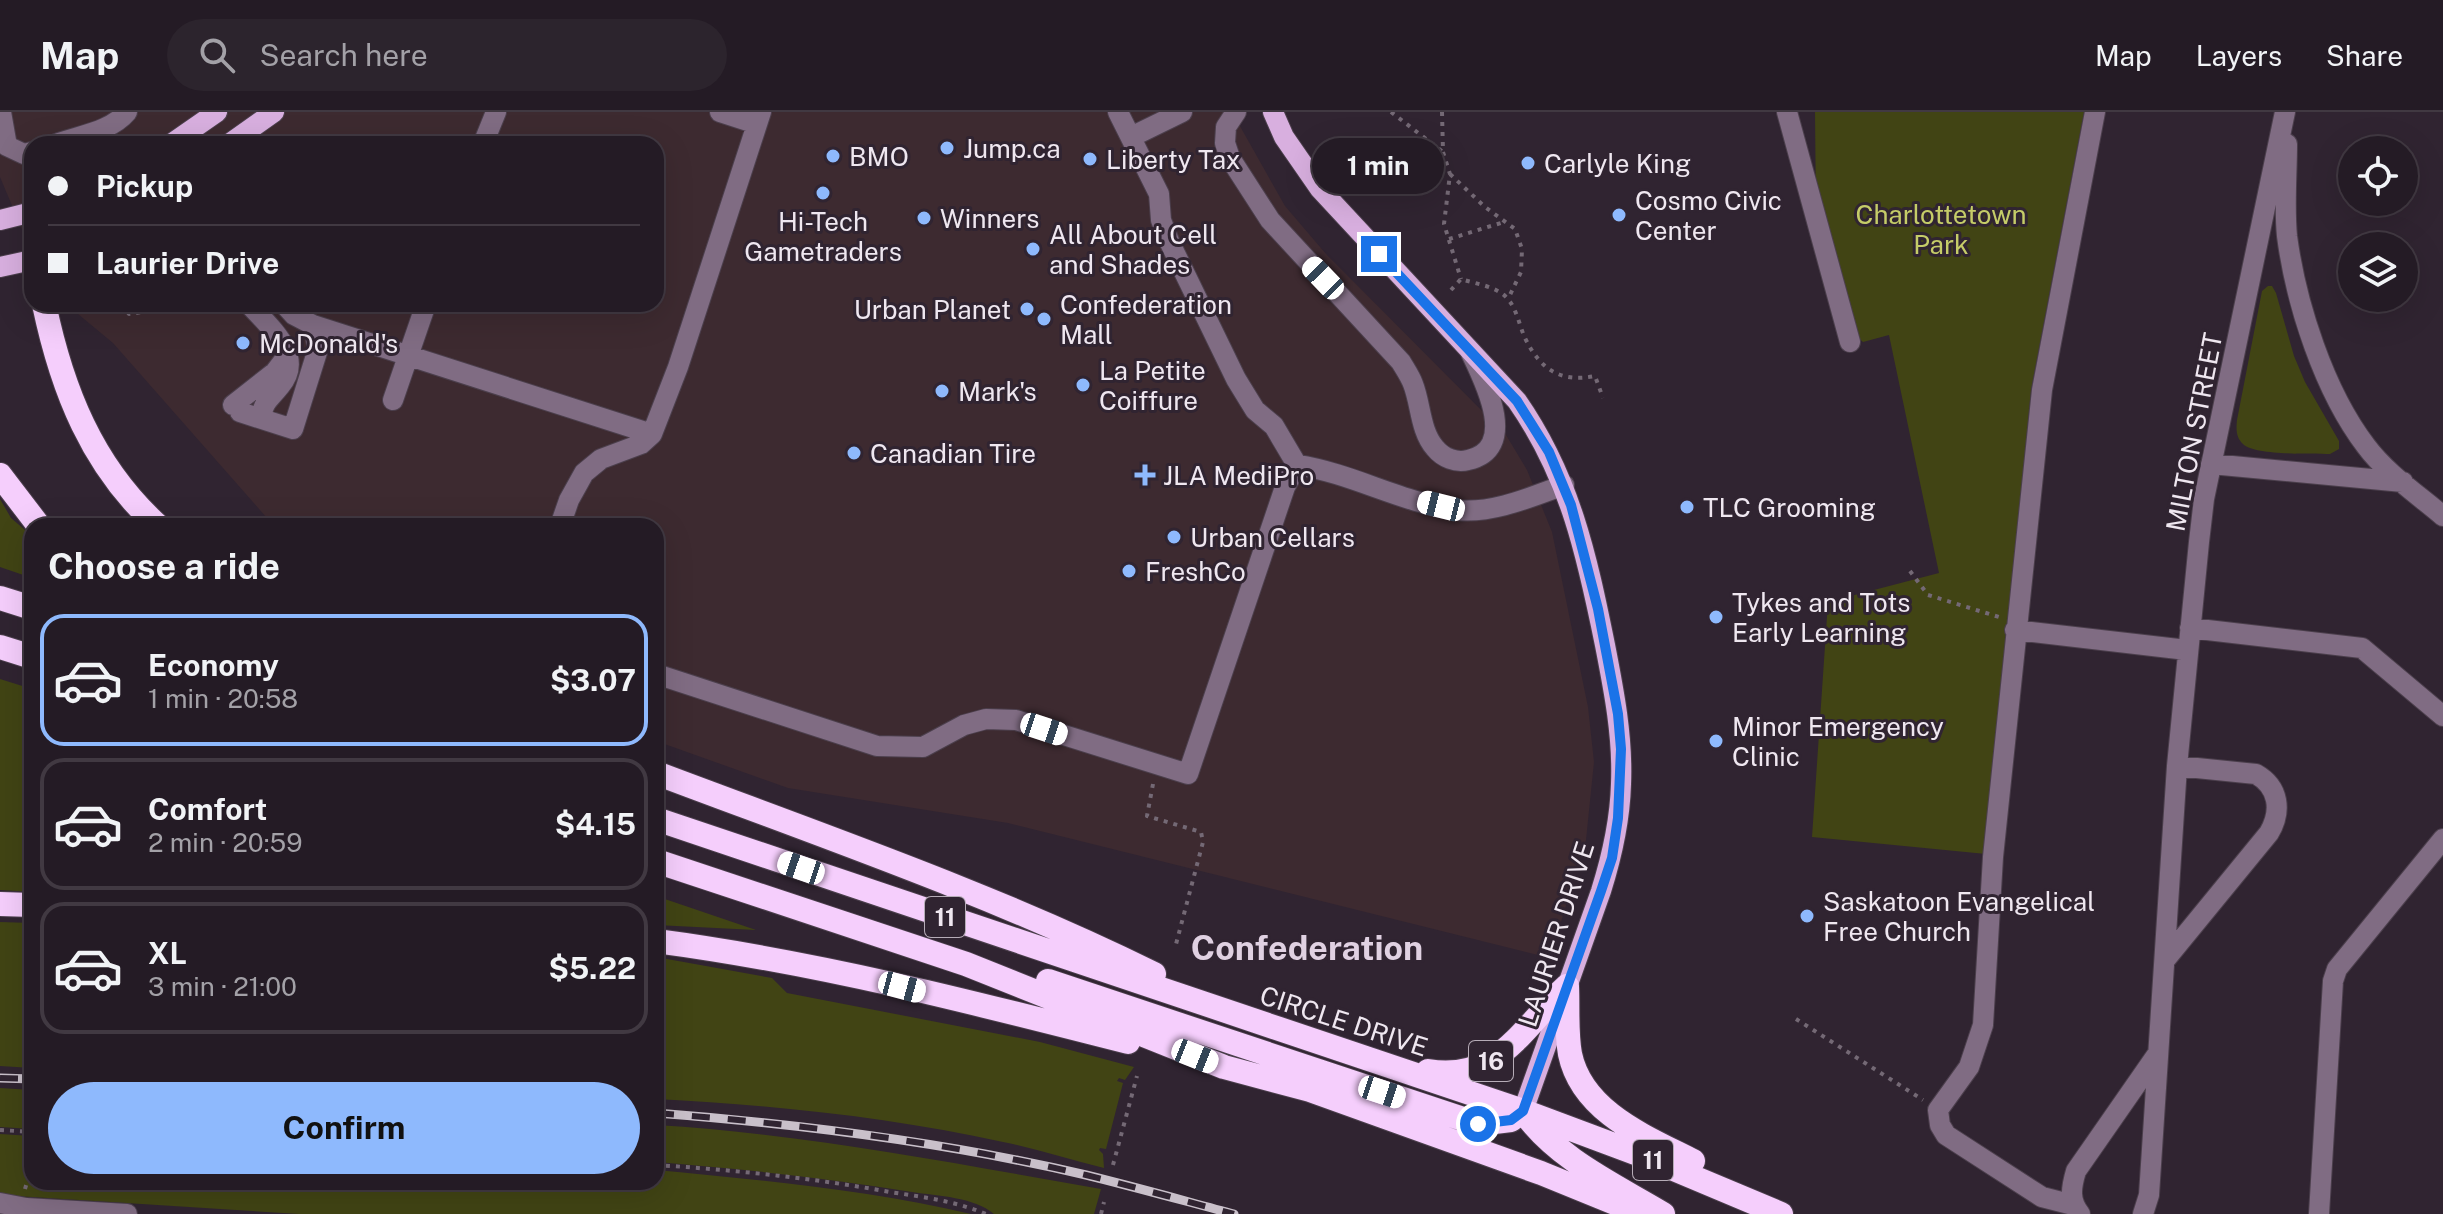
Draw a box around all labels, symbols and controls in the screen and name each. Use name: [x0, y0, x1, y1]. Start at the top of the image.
search box: [167, 19, 727, 91]
text: Map: [40, 33, 119, 78]
icon: search: [195, 33, 239, 77]
text: Search here: [259, 37, 428, 73]
text: Map: [2095, 39, 2152, 72]
text: Layers: [2196, 39, 2282, 72]
text: Share: [2326, 39, 2403, 72]
place label: Jump.ca: [963, 133, 1061, 164]
map controls: [2338, 136, 2418, 312]
button: locate: [2338, 136, 2418, 216]
callout: 1 min: [1313, 138, 1445, 194]
marker: Jump.ca: [938, 139, 956, 157]
place label: BMO: [849, 141, 909, 172]
place label: Liberty Tax: [1106, 144, 1241, 175]
marker: BMO: [824, 147, 842, 165]
place label: Carlyle King: [1544, 148, 1691, 179]
marker: Liberty Tax: [1081, 150, 1099, 168]
text: 1 min: [1347, 150, 1409, 181]
marker: Carlyle King: [1519, 154, 1537, 172]
text: Pickup: [96, 168, 193, 204]
marker: Hi-Tech Gametraders: [814, 184, 832, 202]
place label: Cosmo Civic Center: [1635, 185, 1782, 246]
park label: Charlottetown Park: [1855, 199, 2027, 260]
place label: Winners: [940, 203, 1039, 234]
place label: Hi-Tech Gametraders: [744, 206, 902, 267]
marker: Cosmo Civic Center: [1610, 206, 1628, 224]
marker: Winners: [915, 209, 933, 227]
place label: All About Cell and Shades: [1049, 219, 1217, 280]
button: layers: [2338, 232, 2418, 312]
route end: [1361, 236, 1397, 272]
marker: All About Cell and Shades: [1024, 240, 1042, 258]
text: Laurier Drive: [96, 245, 279, 281]
car: [1298, 252, 1348, 304]
place label: Confederation Mall: [1060, 289, 1232, 350]
place label: Urban Planet: [854, 294, 1011, 325]
marker: Urban Planet: [1018, 300, 1036, 318]
marker: Confederation Mall: [1035, 310, 1053, 328]
place label: McDonald's: [259, 328, 398, 359]
street label: MILTON STREET: [2160, 330, 2228, 534]
marker: McDonald's: [234, 334, 252, 352]
place label: La Petite Coiffure: [1099, 355, 1206, 416]
place label: Mark's: [958, 376, 1037, 407]
marker: La Petite Coiffure: [1074, 376, 1092, 394]
marker: Mark's: [933, 382, 951, 400]
place label: Canadian Tire: [870, 438, 1036, 469]
marker: Canadian Tire: [845, 444, 863, 462]
place label: JLA MediPro: [1163, 460, 1314, 491]
marker: JLA MediPro: [1134, 464, 1156, 486]
car: [1415, 489, 1467, 523]
place label: TLC Grooming: [1703, 492, 1876, 523]
marker: TLC Grooming: [1678, 498, 1696, 516]
place label: Urban Cellars: [1190, 522, 1355, 553]
marker: Urban Cellars: [1165, 528, 1183, 546]
text: Choose a ride: [48, 545, 280, 587]
place label: FreshCo: [1145, 556, 1246, 587]
marker: FreshCo: [1120, 562, 1138, 580]
place label: Tykes and Tots Early Learning: [1732, 587, 1910, 648]
marker: Tykes and Tots Early Learning: [1707, 608, 1725, 626]
icon: car: [52, 644, 124, 716]
text: Economy: [148, 647, 279, 683]
text: $3.07: [550, 662, 636, 698]
text: 1 min · 20:58: [148, 683, 298, 714]
car: [1017, 710, 1071, 748]
place label: Minor Emergency Clinic: [1732, 711, 1944, 772]
marker: Minor Emergency Clinic: [1707, 732, 1725, 750]
icon: car: [52, 788, 124, 860]
text: Comfort: [148, 791, 267, 827]
text: $4.15: [555, 806, 636, 842]
text: 2 min · 20:59: [148, 827, 303, 858]
street label: LAURIER DRIVE: [1511, 837, 1601, 1031]
car: [774, 849, 828, 887]
place label: Saskatoon Evangelical Free Church: [1823, 886, 2095, 947]
road number: 11: [925, 897, 965, 937]
marker: Saskatoon Evangelical Free Church: [1798, 907, 1816, 925]
district label: Confederation: [1191, 928, 1423, 968]
icon: car: [52, 932, 124, 1004]
text: XL: [148, 935, 187, 971]
text: $5.22: [549, 950, 636, 986]
car: [876, 969, 928, 1005]
text: 3 min · 21:00: [148, 971, 297, 1002]
street label: CIRCLE DRIVE: [1256, 979, 1432, 1063]
car: [1168, 1036, 1222, 1076]
road number: 16: [1469, 1041, 1513, 1081]
car: [1355, 1073, 1409, 1111]
button: Confirm: [48, 1082, 640, 1174]
route start: [1460, 1106, 1496, 1142]
road number: 11: [1633, 1140, 1673, 1180]

